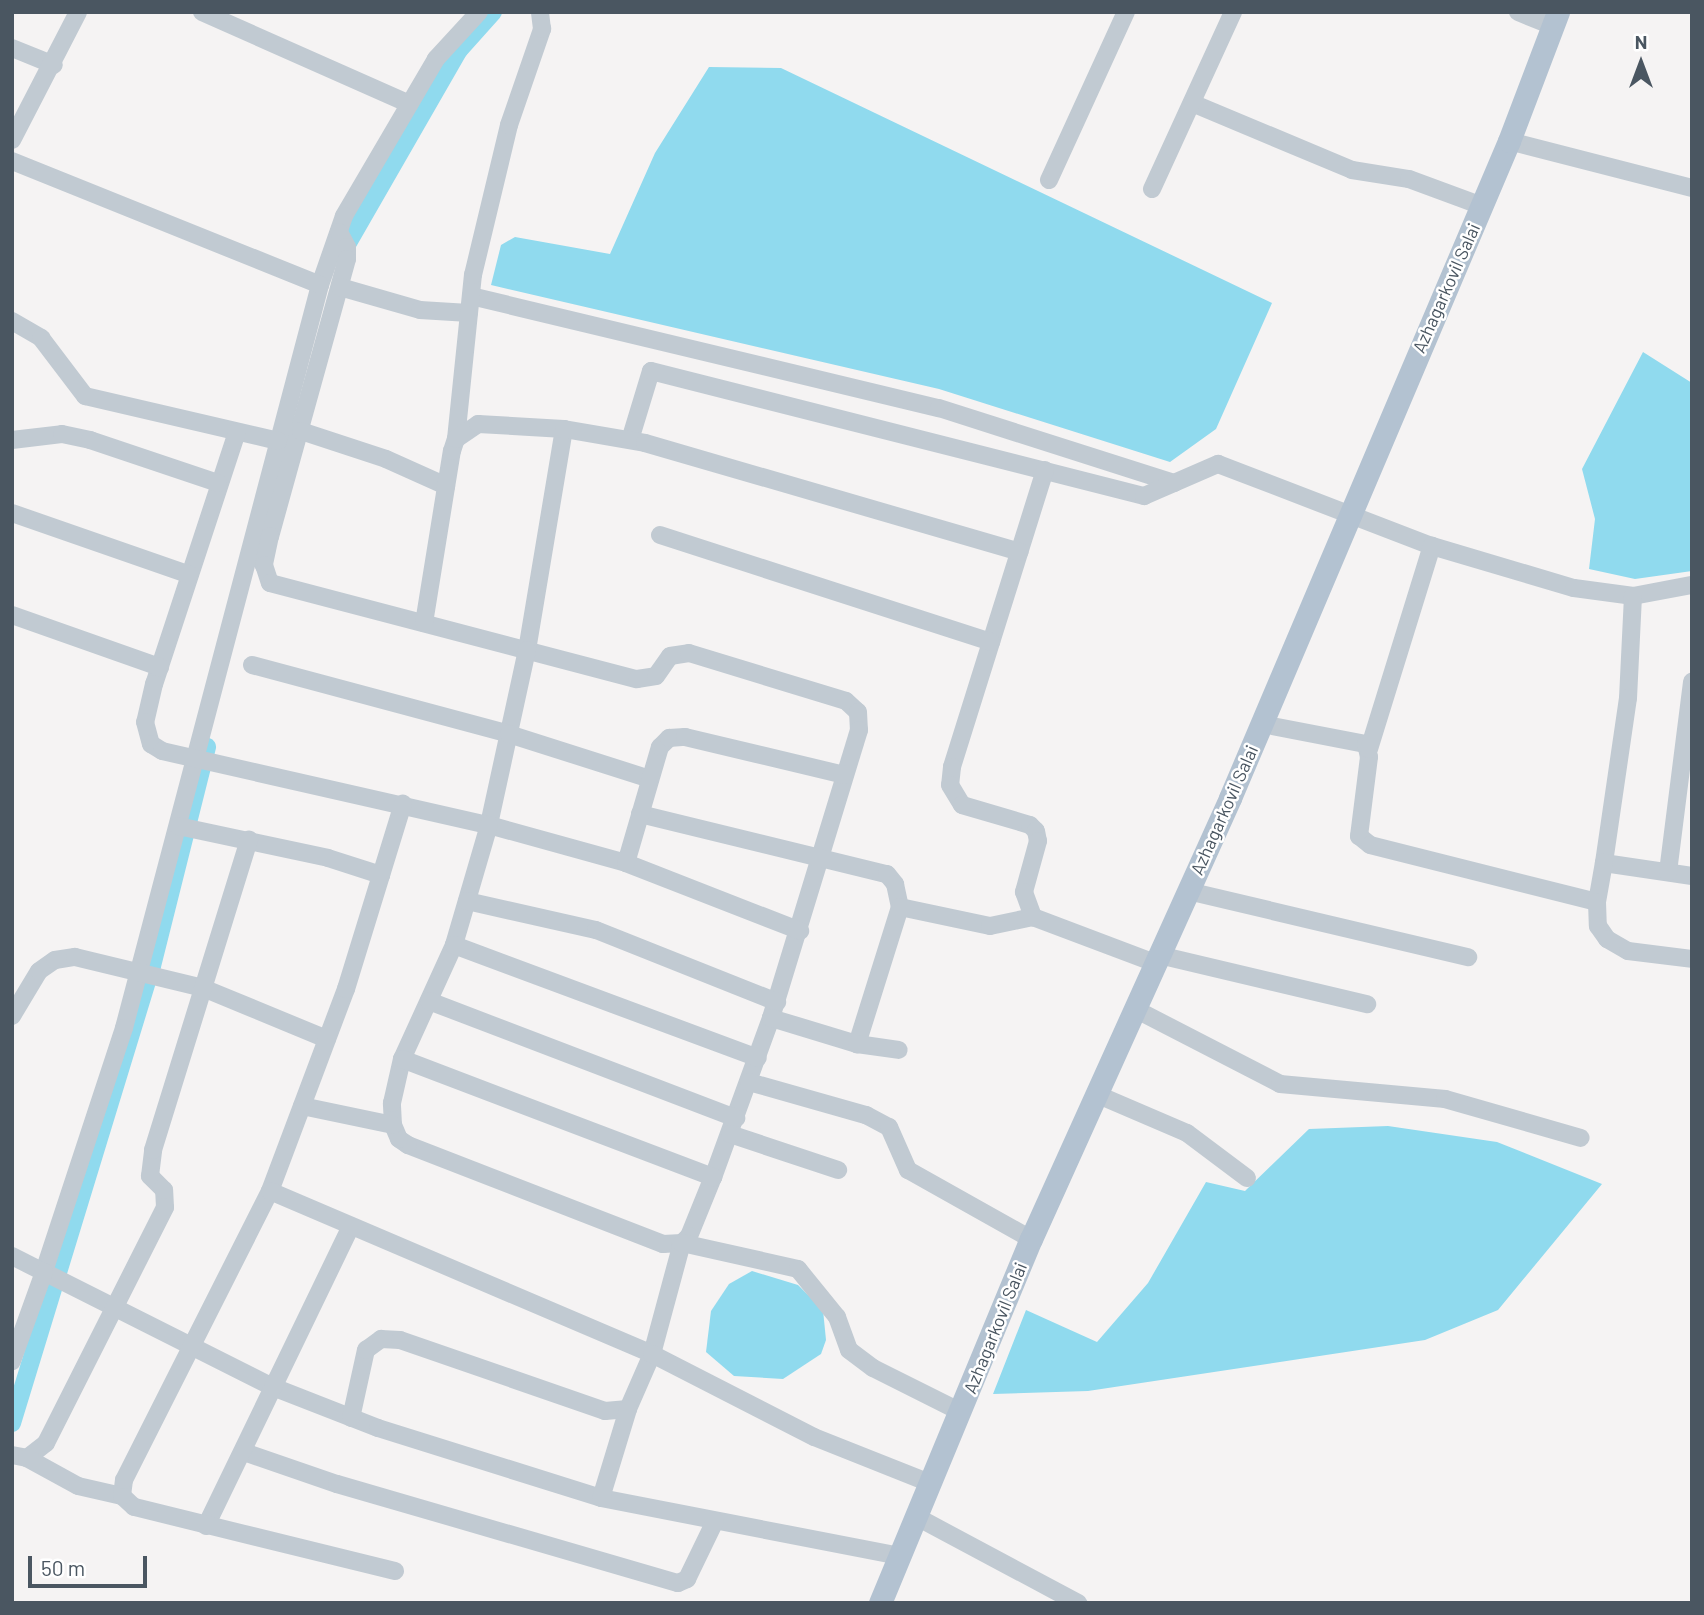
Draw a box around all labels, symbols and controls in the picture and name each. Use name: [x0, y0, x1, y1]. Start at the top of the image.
north arrow: [1606, 28, 1676, 98]
text: N: [1635, 30, 1647, 53]
street label: Azhagarkovil Salai: [1408, 220, 1484, 356]
street label: Azhagarkovil Salai: [1186, 742, 1262, 878]
street label: Azhagarkovil Salai: [959, 1259, 1031, 1397]
scale bar: [32, 1542, 150, 1586]
text: 50 m: [41, 1555, 85, 1580]

